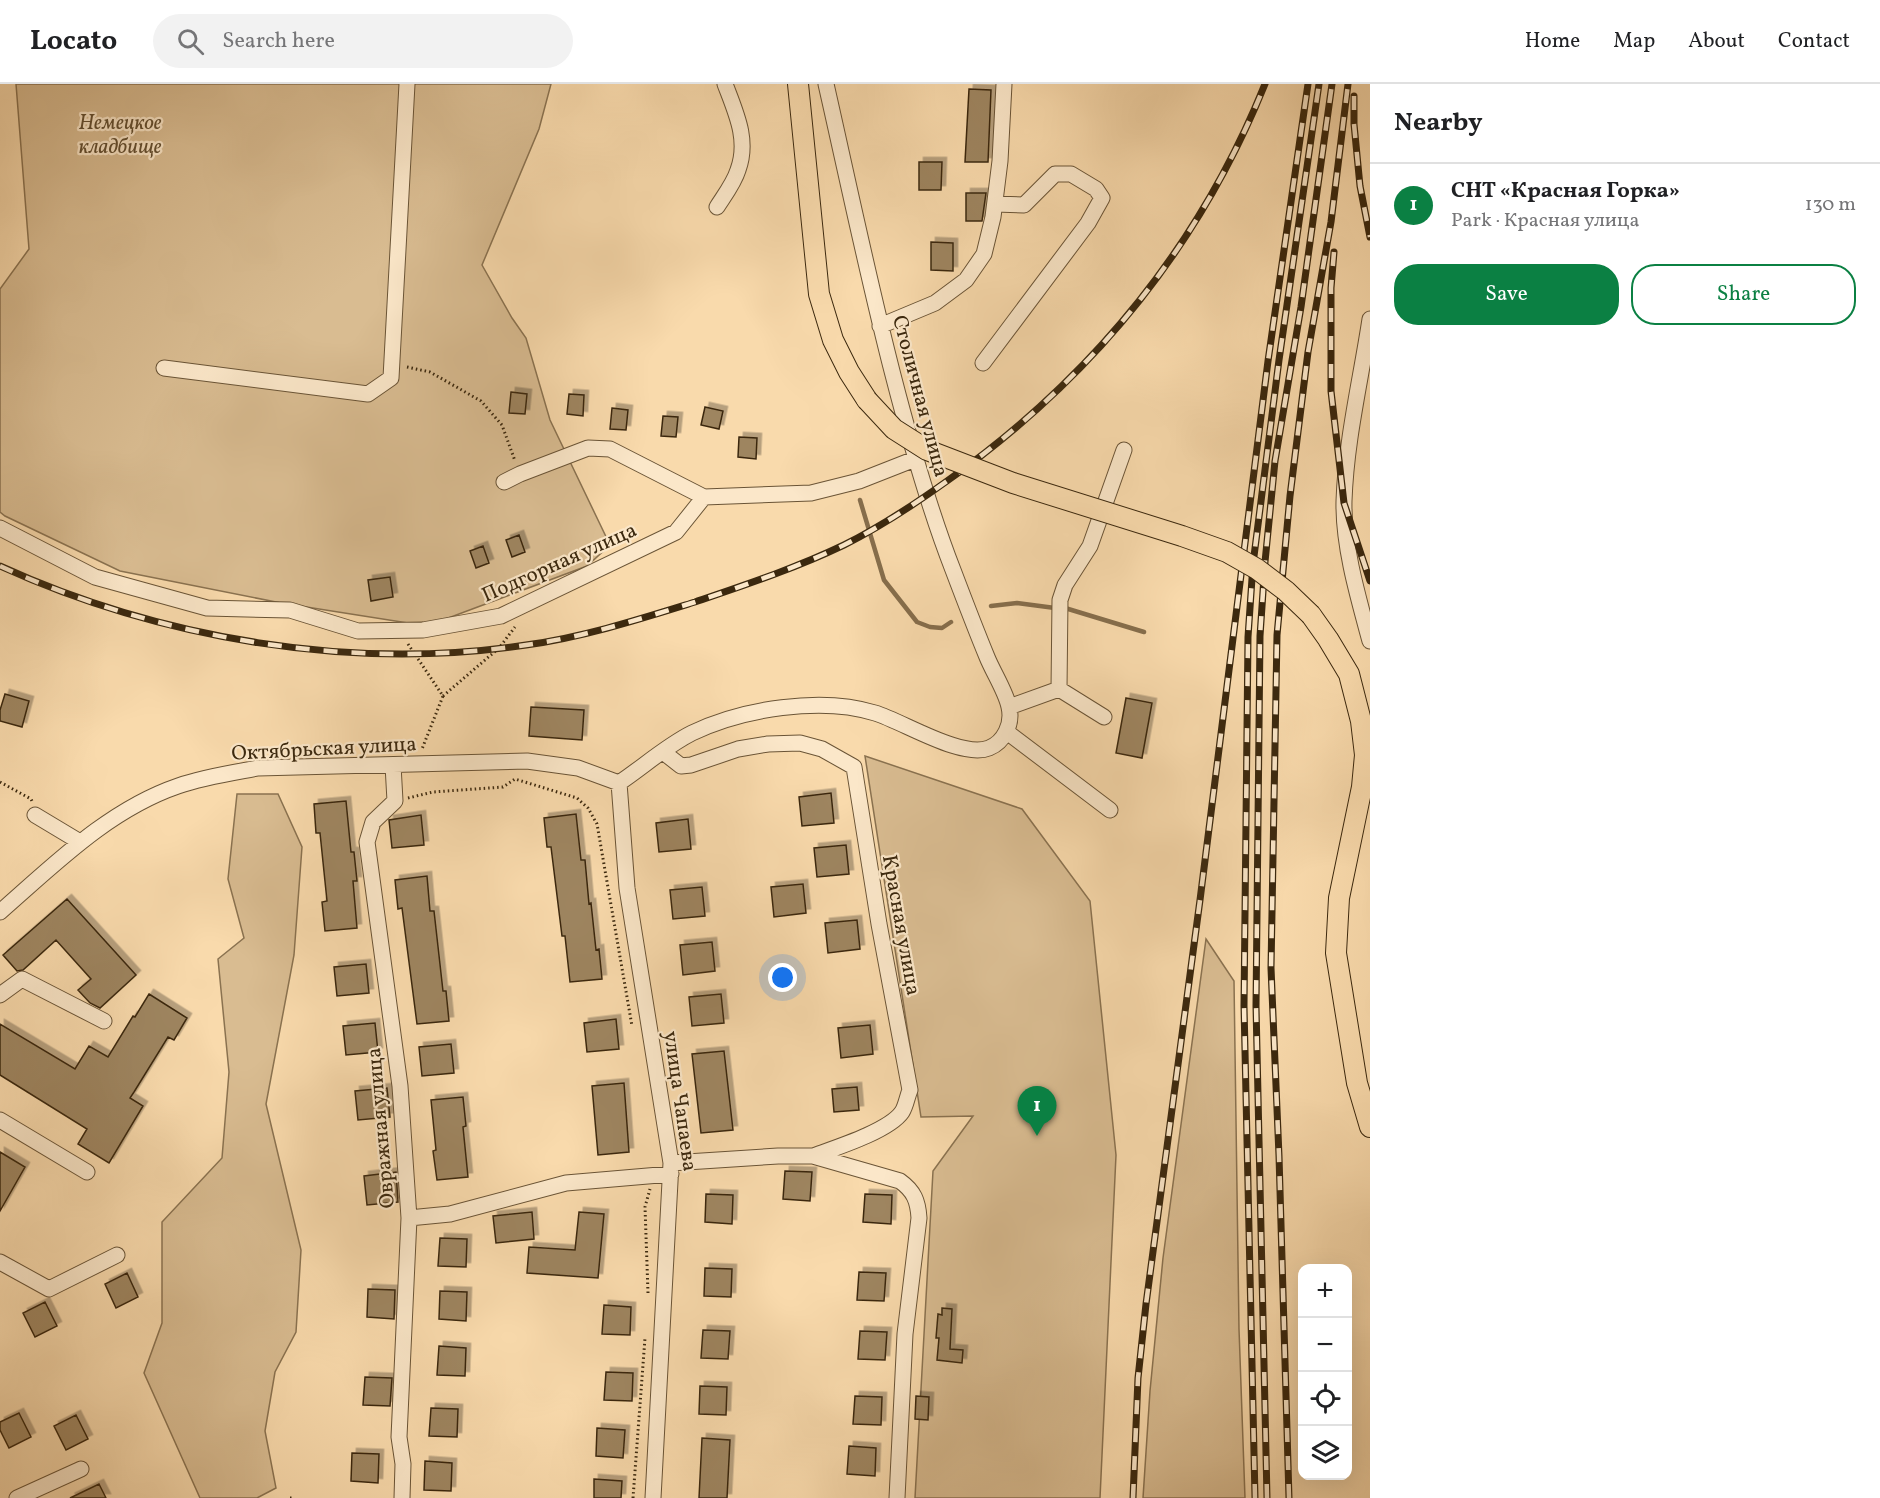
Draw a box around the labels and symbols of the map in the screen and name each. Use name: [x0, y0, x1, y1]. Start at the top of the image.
park label: Немецкое кладбище: [79, 109, 162, 162]
street label: Столичная улица: [884, 312, 955, 481]
street label: Подгорная улица: [477, 516, 642, 611]
street label: Октябрьская улица: [231, 730, 417, 769]
street label: Красная улица: [874, 853, 927, 998]
your location: [768, 963, 797, 992]
street label: улица Чапаева: [655, 1029, 704, 1173]
street label: Овражная улица: [360, 1046, 403, 1209]
pin: 1: [1018, 1086, 1056, 1136]

